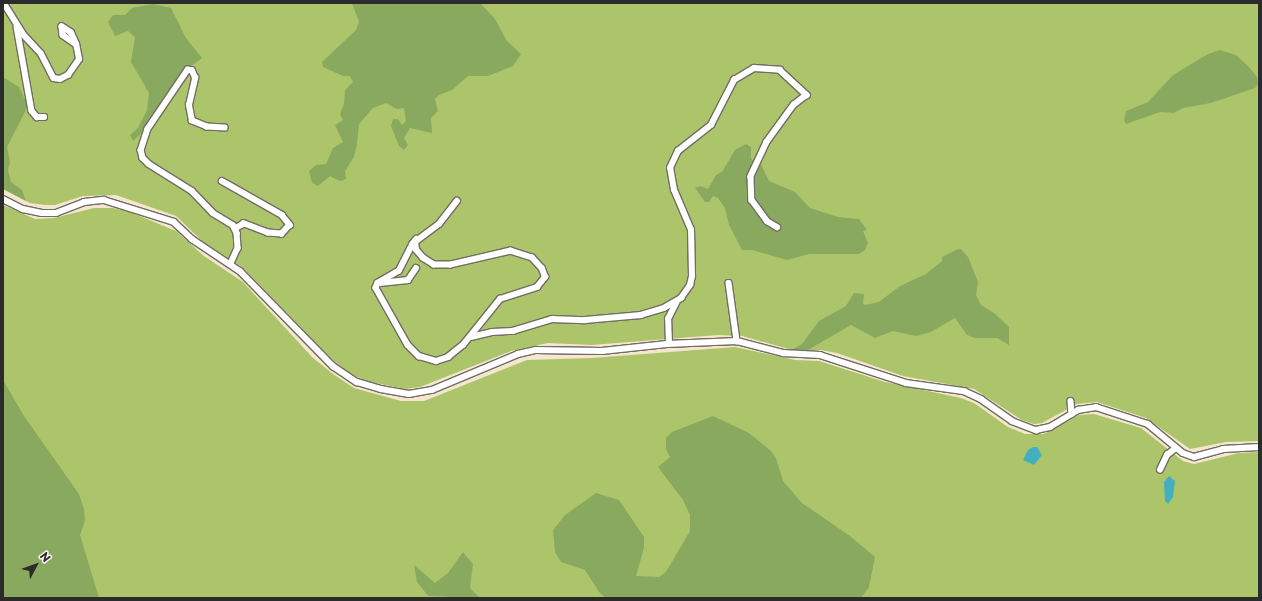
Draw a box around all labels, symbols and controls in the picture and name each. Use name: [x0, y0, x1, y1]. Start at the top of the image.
north arrow: [16, 545, 56, 585]
text: N: [36, 548, 55, 566]

